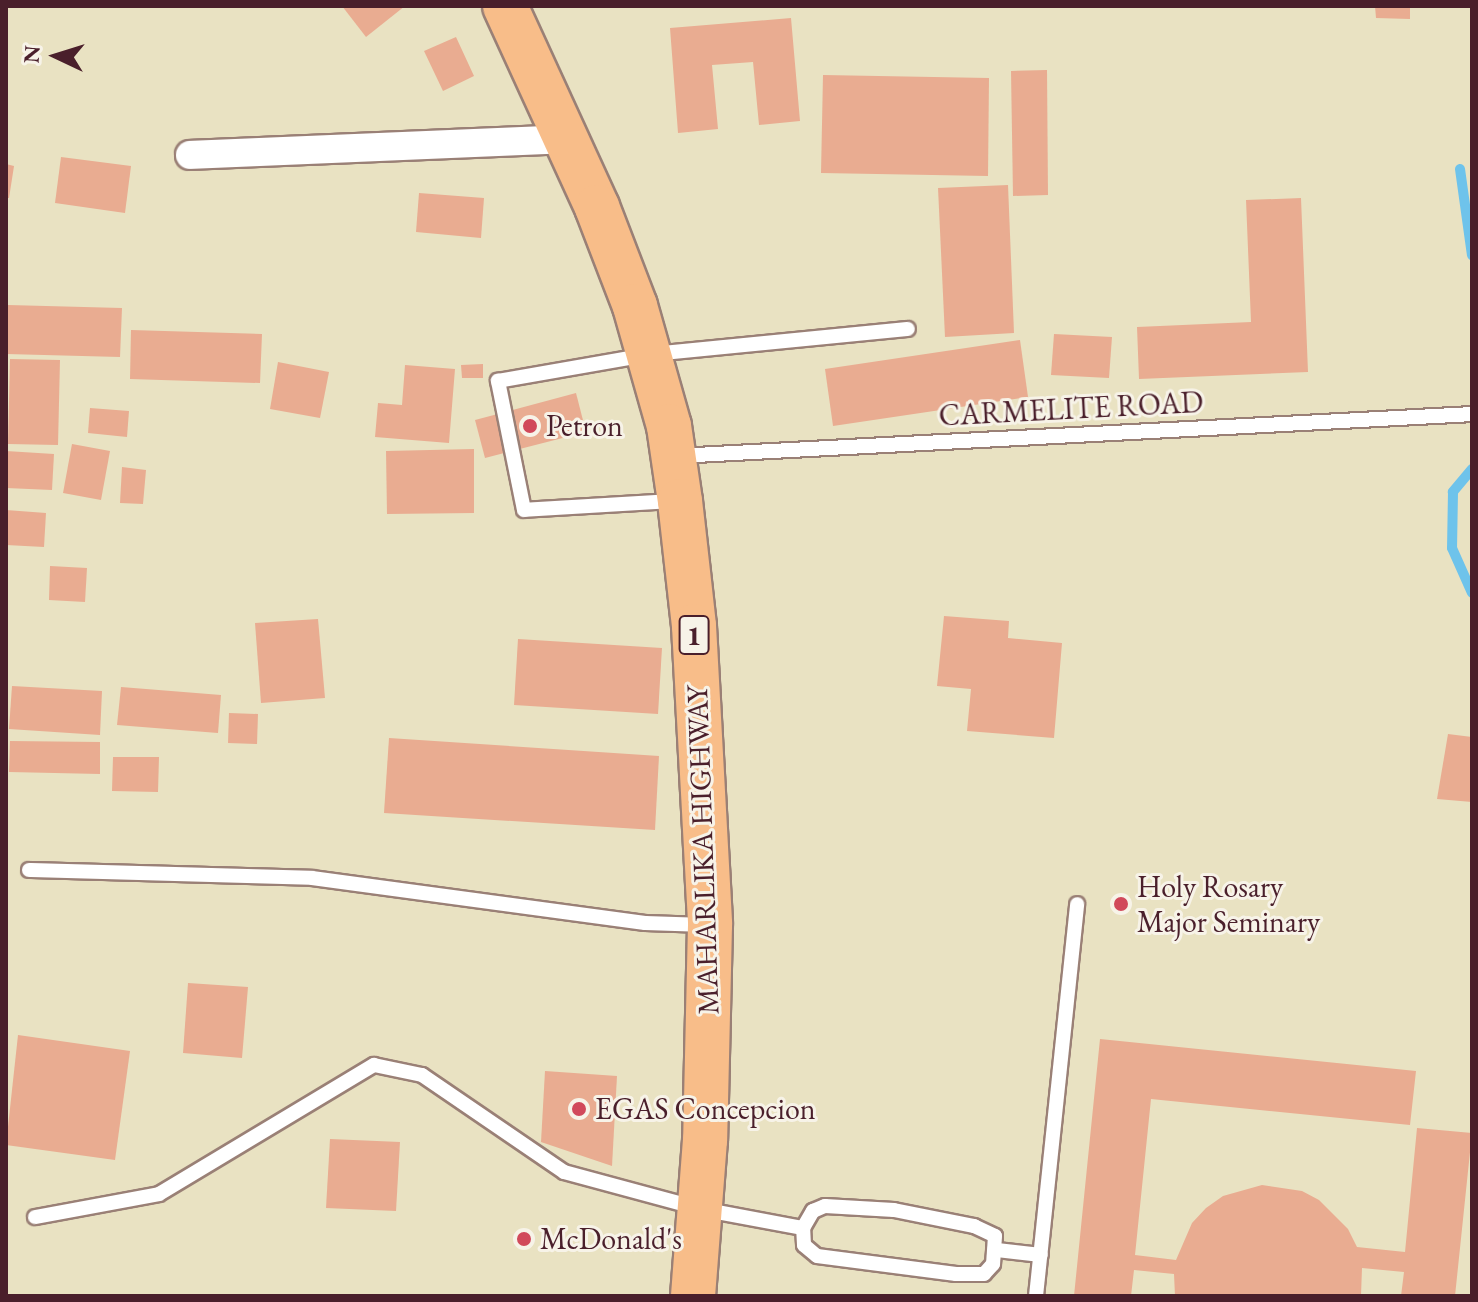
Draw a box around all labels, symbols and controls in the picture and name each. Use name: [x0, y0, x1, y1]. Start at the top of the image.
north arrow: [16, 16, 96, 96]
text: N: [16, 44, 47, 64]
street label: CARMELITE ROAD: [938, 384, 1204, 434]
place label: Petron: [546, 408, 623, 444]
marker: Petron: [521, 417, 539, 435]
road number: 1: [678, 611, 710, 659]
street label: MAHARLIKA HIGHWAY: [679, 685, 727, 1015]
place label: Holy Rosary Major Seminary: [1137, 869, 1320, 940]
marker: Holy Rosary Major Seminary: [1112, 895, 1130, 913]
place label: EGAS Concepcion: [595, 1091, 816, 1127]
marker: EGAS Concepcion: [570, 1100, 588, 1118]
place label: McDonald's: [540, 1221, 682, 1257]
marker: McDonald's: [515, 1230, 533, 1248]

